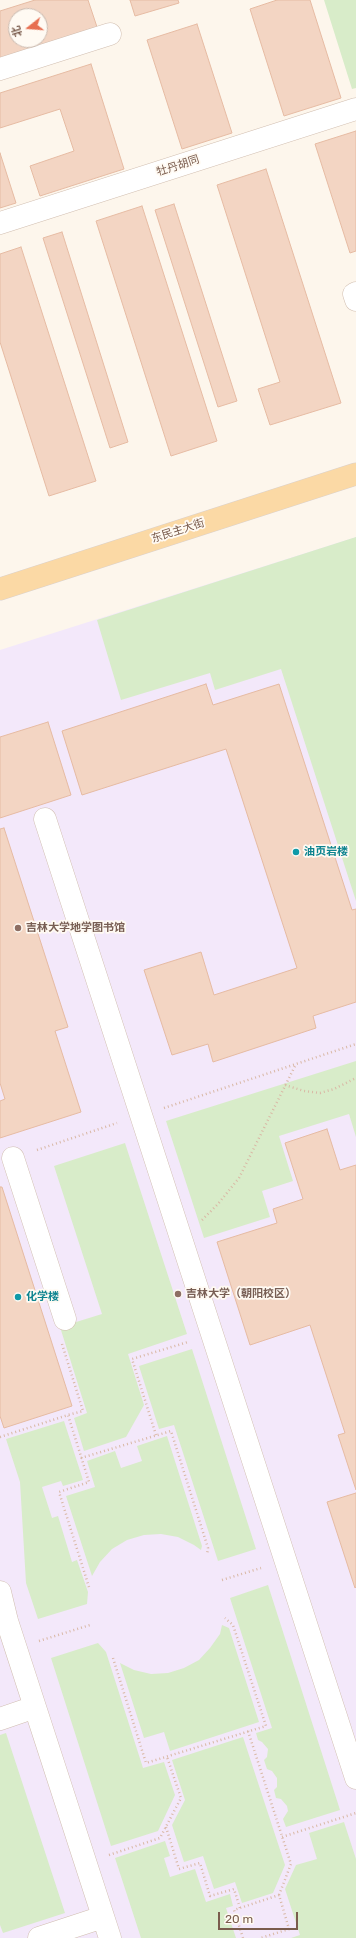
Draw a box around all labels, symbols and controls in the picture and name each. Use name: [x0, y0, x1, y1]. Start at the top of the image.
north arrow: [8, 8, 48, 48]
text: 北: [9, 24, 25, 39]
street label: 牡丹胡同: [155, 153, 201, 179]
street label: 东民主大街: [150, 516, 206, 546]
place label: 油页岩楼: [304, 845, 348, 859]
marker: 油页岩楼: [291, 847, 301, 857]
place label: 吉林大学地学图书馆: [26, 921, 125, 935]
marker: 吉林大学地学图书馆: [13, 923, 23, 933]
place label: 吉林大学（朝阳校区）: [186, 1287, 296, 1301]
marker: 吉林大学（朝阳校区）: [173, 1289, 183, 1299]
place label: 化学楼: [26, 1290, 59, 1304]
marker: 化学楼: [13, 1292, 23, 1302]
scale bar: [220, 1904, 300, 1930]
text: 20 m: [225, 1912, 253, 1926]

